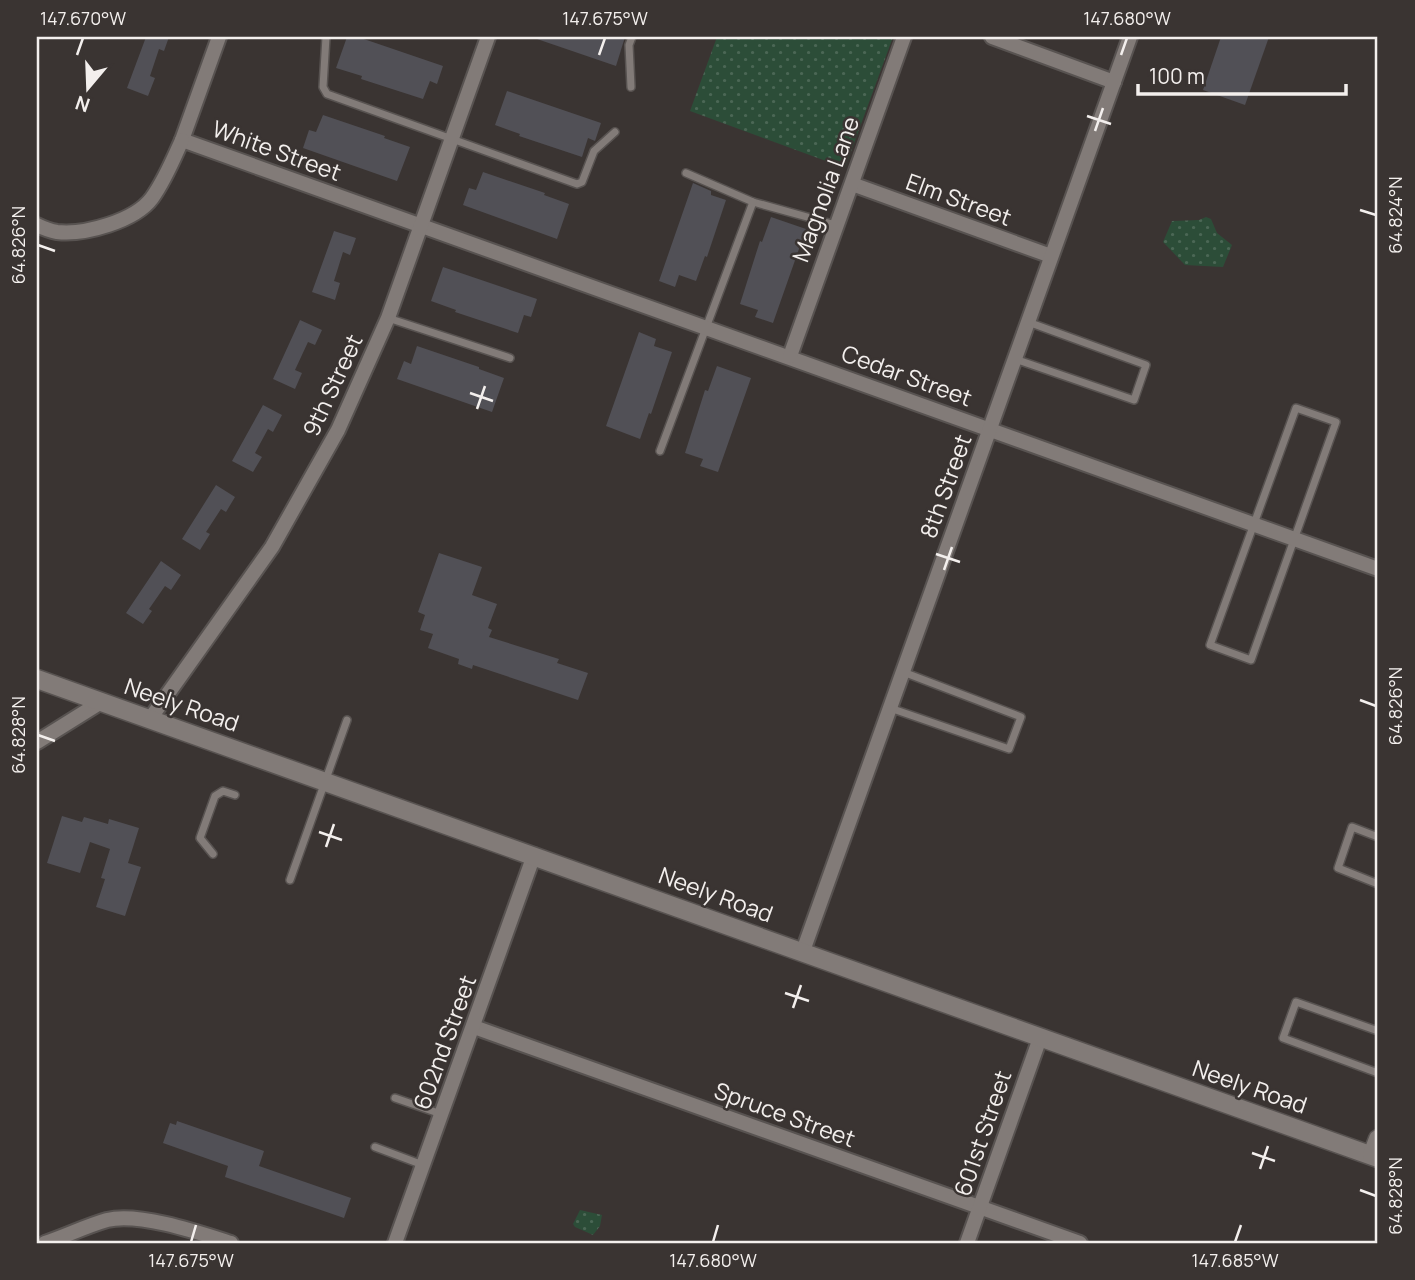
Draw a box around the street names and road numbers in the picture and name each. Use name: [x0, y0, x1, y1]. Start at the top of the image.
street label: White Street: [208, 112, 346, 188]
street label: Magnolia Lane: [784, 112, 866, 266]
street label: Elm Street: [902, 165, 1016, 233]
street label: 9th Street: [294, 329, 370, 441]
street label: Cedar Street: [837, 337, 977, 413]
street label: 8th Street: [911, 430, 979, 542]
street label: Neely Road: [120, 669, 244, 739]
street label: Neely Road: [654, 859, 778, 929]
street label: 602nd Street: [405, 970, 483, 1114]
street label: Neely Road: [1188, 1051, 1312, 1121]
street label: 601st Street: [946, 1066, 1018, 1200]
street label: Spruce Street: [710, 1074, 860, 1154]

